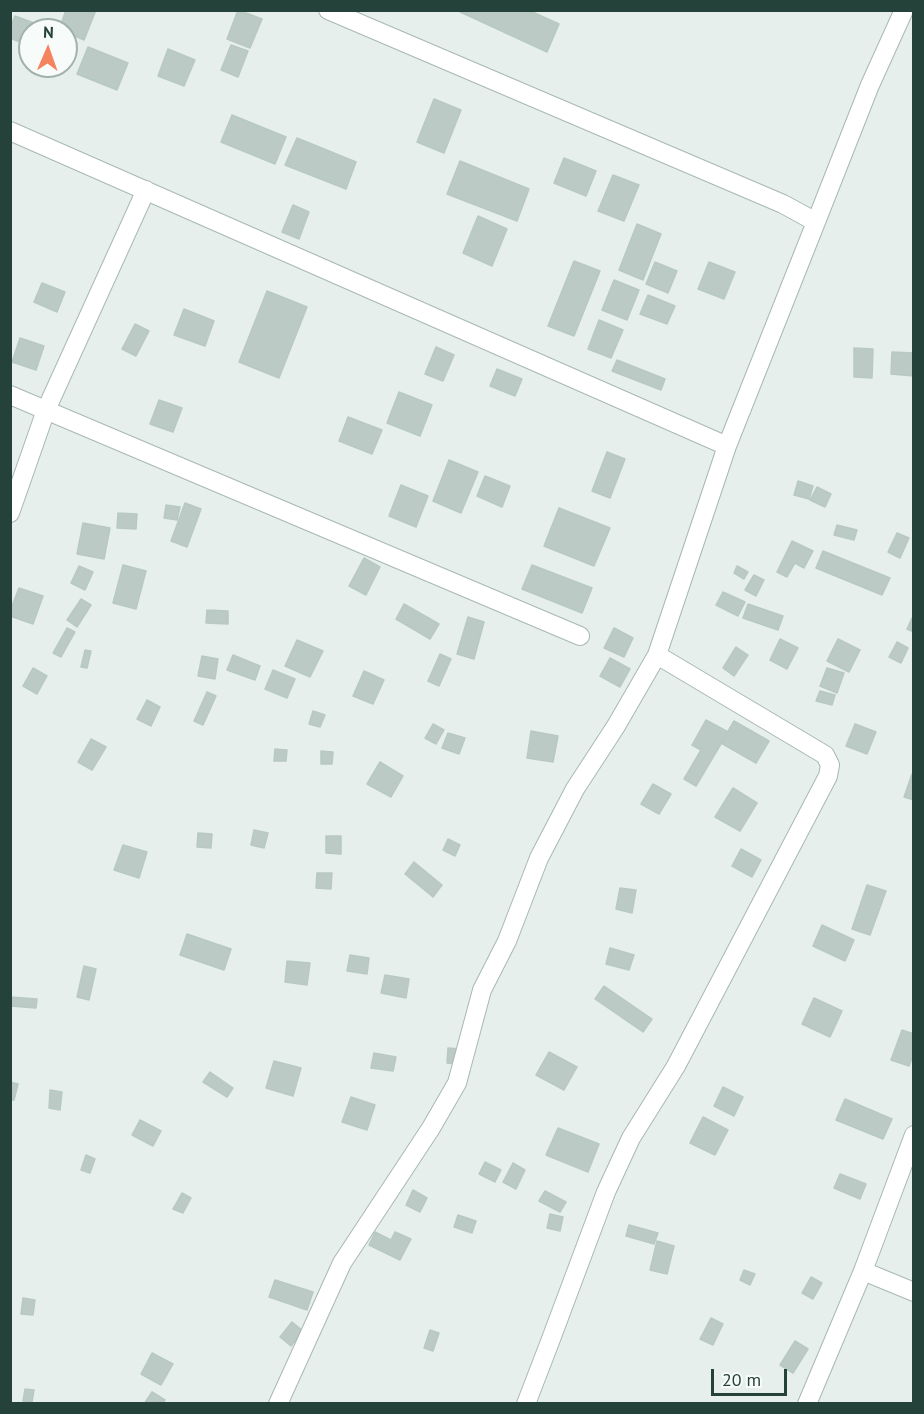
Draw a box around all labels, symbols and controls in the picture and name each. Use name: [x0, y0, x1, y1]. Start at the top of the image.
north arrow: [18, 18, 78, 78]
text: N: [43, 22, 54, 42]
scale bar: [714, 1357, 790, 1395]
text: 20 m: [722, 1368, 761, 1391]

